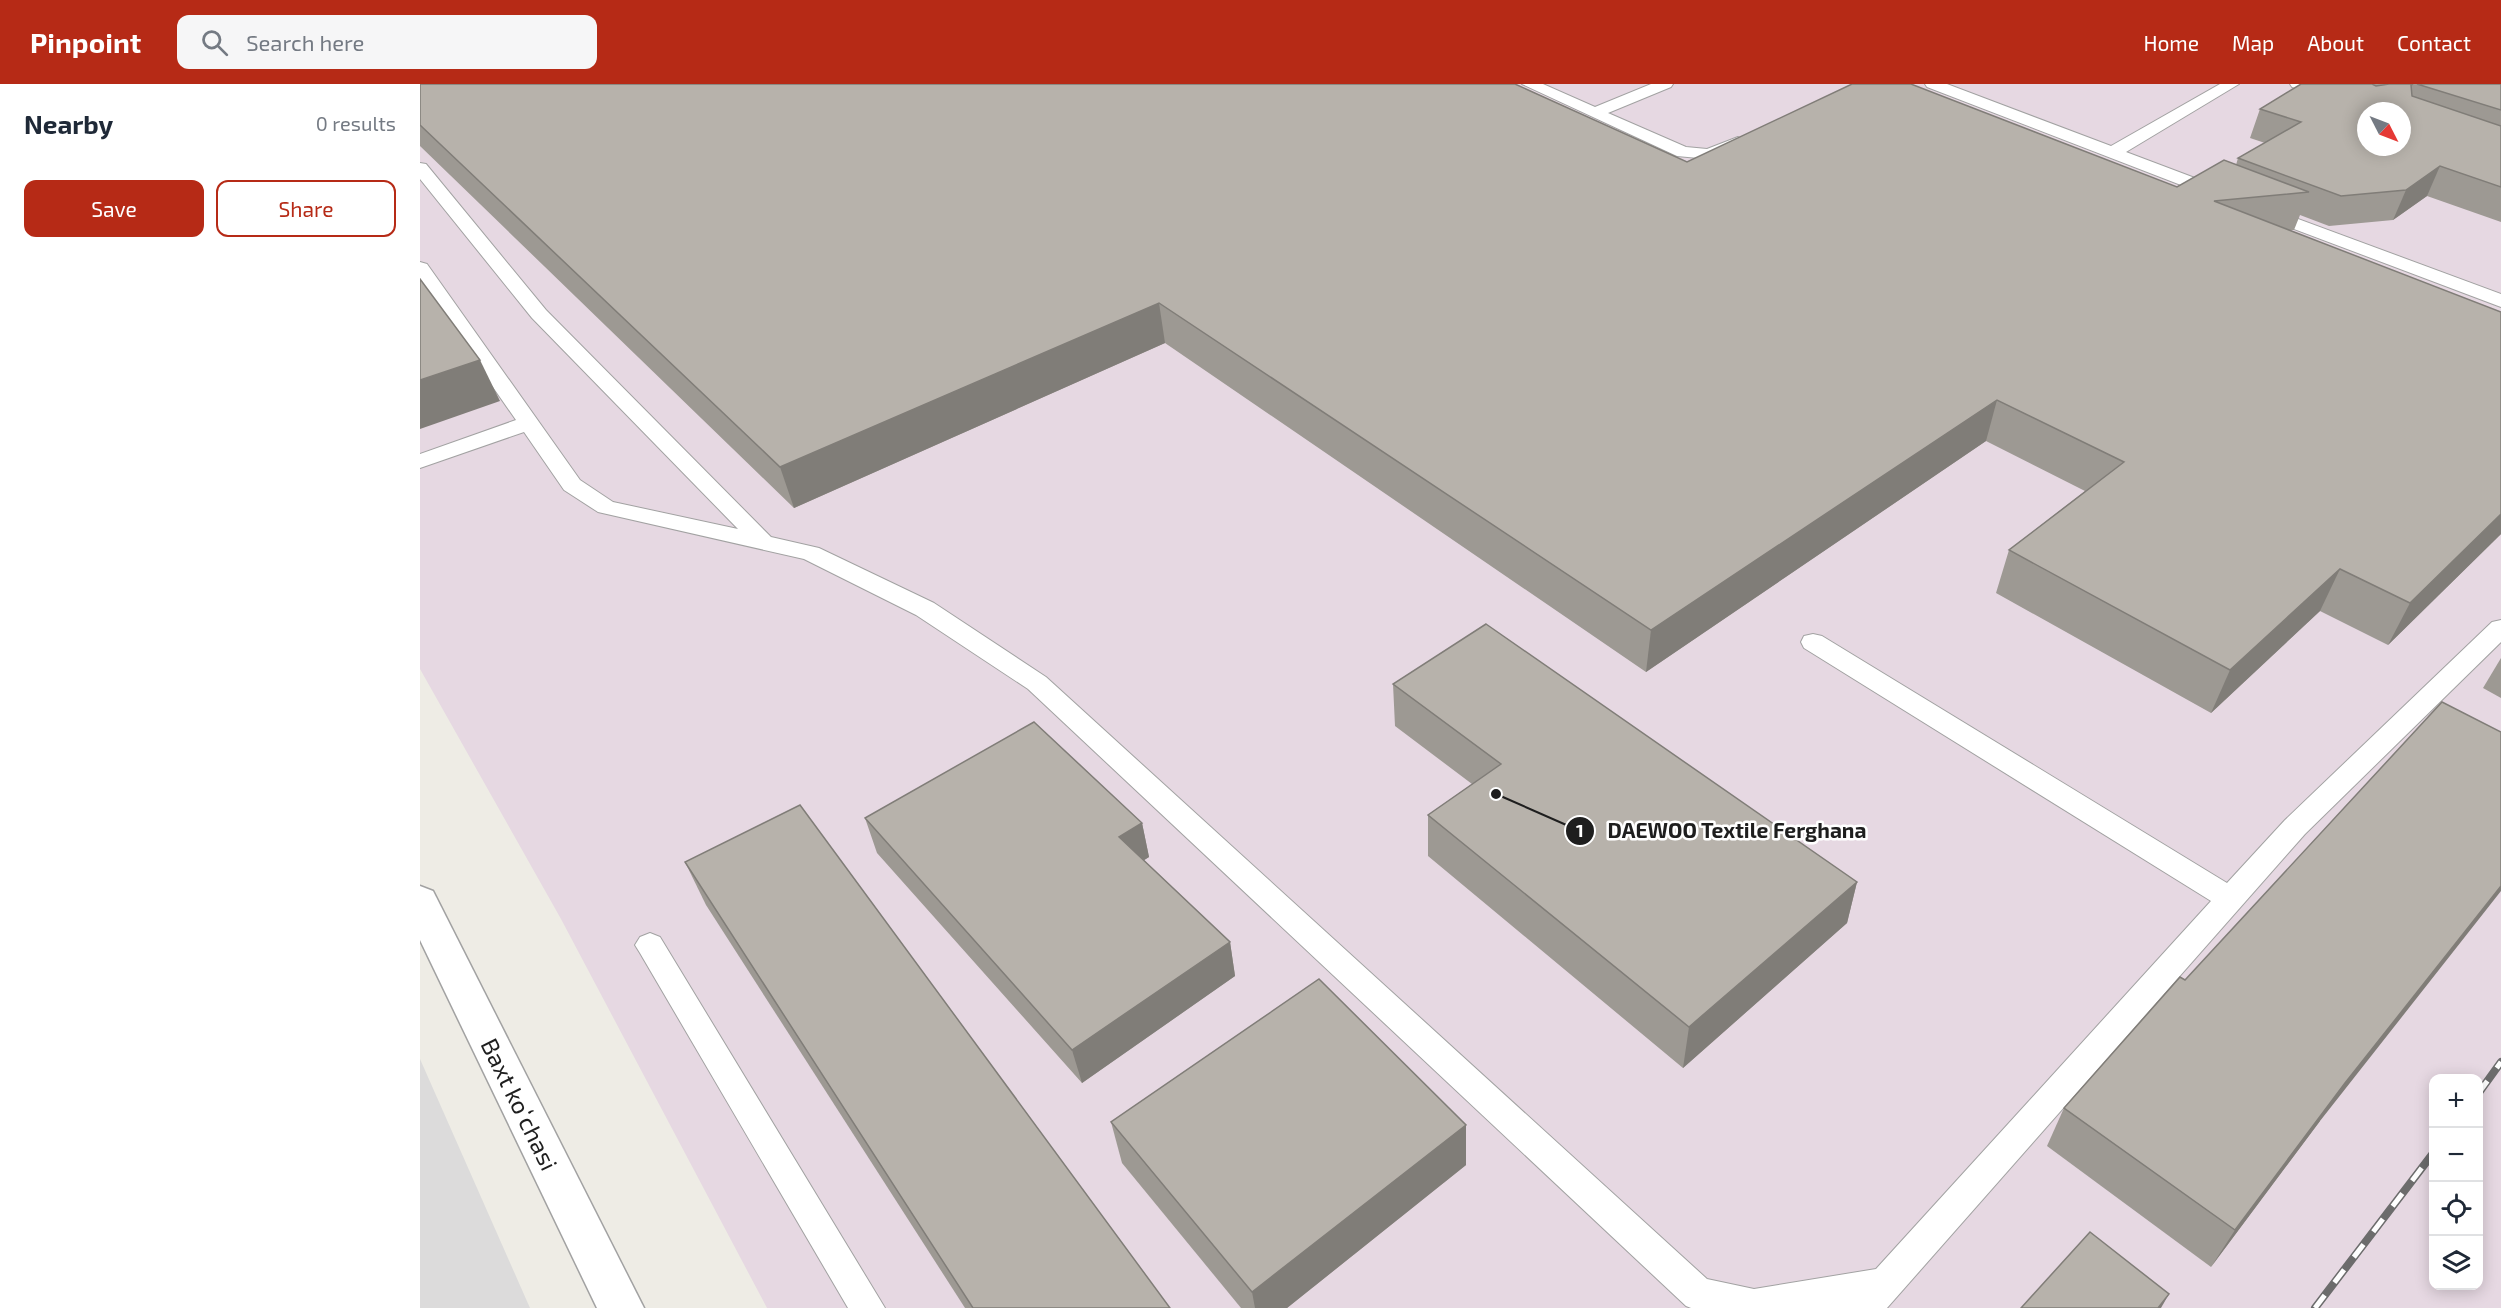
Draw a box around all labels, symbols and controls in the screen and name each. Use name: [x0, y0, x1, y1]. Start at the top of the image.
search box: [177, 15, 597, 69]
text: Pinpoint: [30, 25, 141, 59]
icon: search: [198, 26, 231, 59]
text: Search here: [246, 29, 364, 55]
text: Home: [2143, 30, 2199, 55]
text: Map: [2232, 30, 2274, 55]
text: About: [2307, 30, 2364, 55]
text: Contact: [2397, 30, 2471, 55]
north arrow: [2357, 102, 2411, 156]
text: Nearby: [24, 108, 113, 139]
text: 0 results: [316, 111, 396, 135]
button: Save: [24, 180, 204, 237]
button: Share: [216, 180, 396, 237]
callout: DAEWOO Textile Ferghana: [1565, 811, 1878, 850]
text: DAEWOO Textile Ferghana: [1608, 817, 1866, 842]
text: 1: [1576, 819, 1584, 841]
street label: Baxt koʻchasi: [476, 1033, 564, 1175]
map controls: [2429, 1074, 2483, 1290]
button: +: [2429, 1074, 2483, 1128]
button: −: [2429, 1128, 2483, 1182]
button: locate: [2429, 1182, 2483, 1236]
button: layers: [2429, 1236, 2483, 1290]

